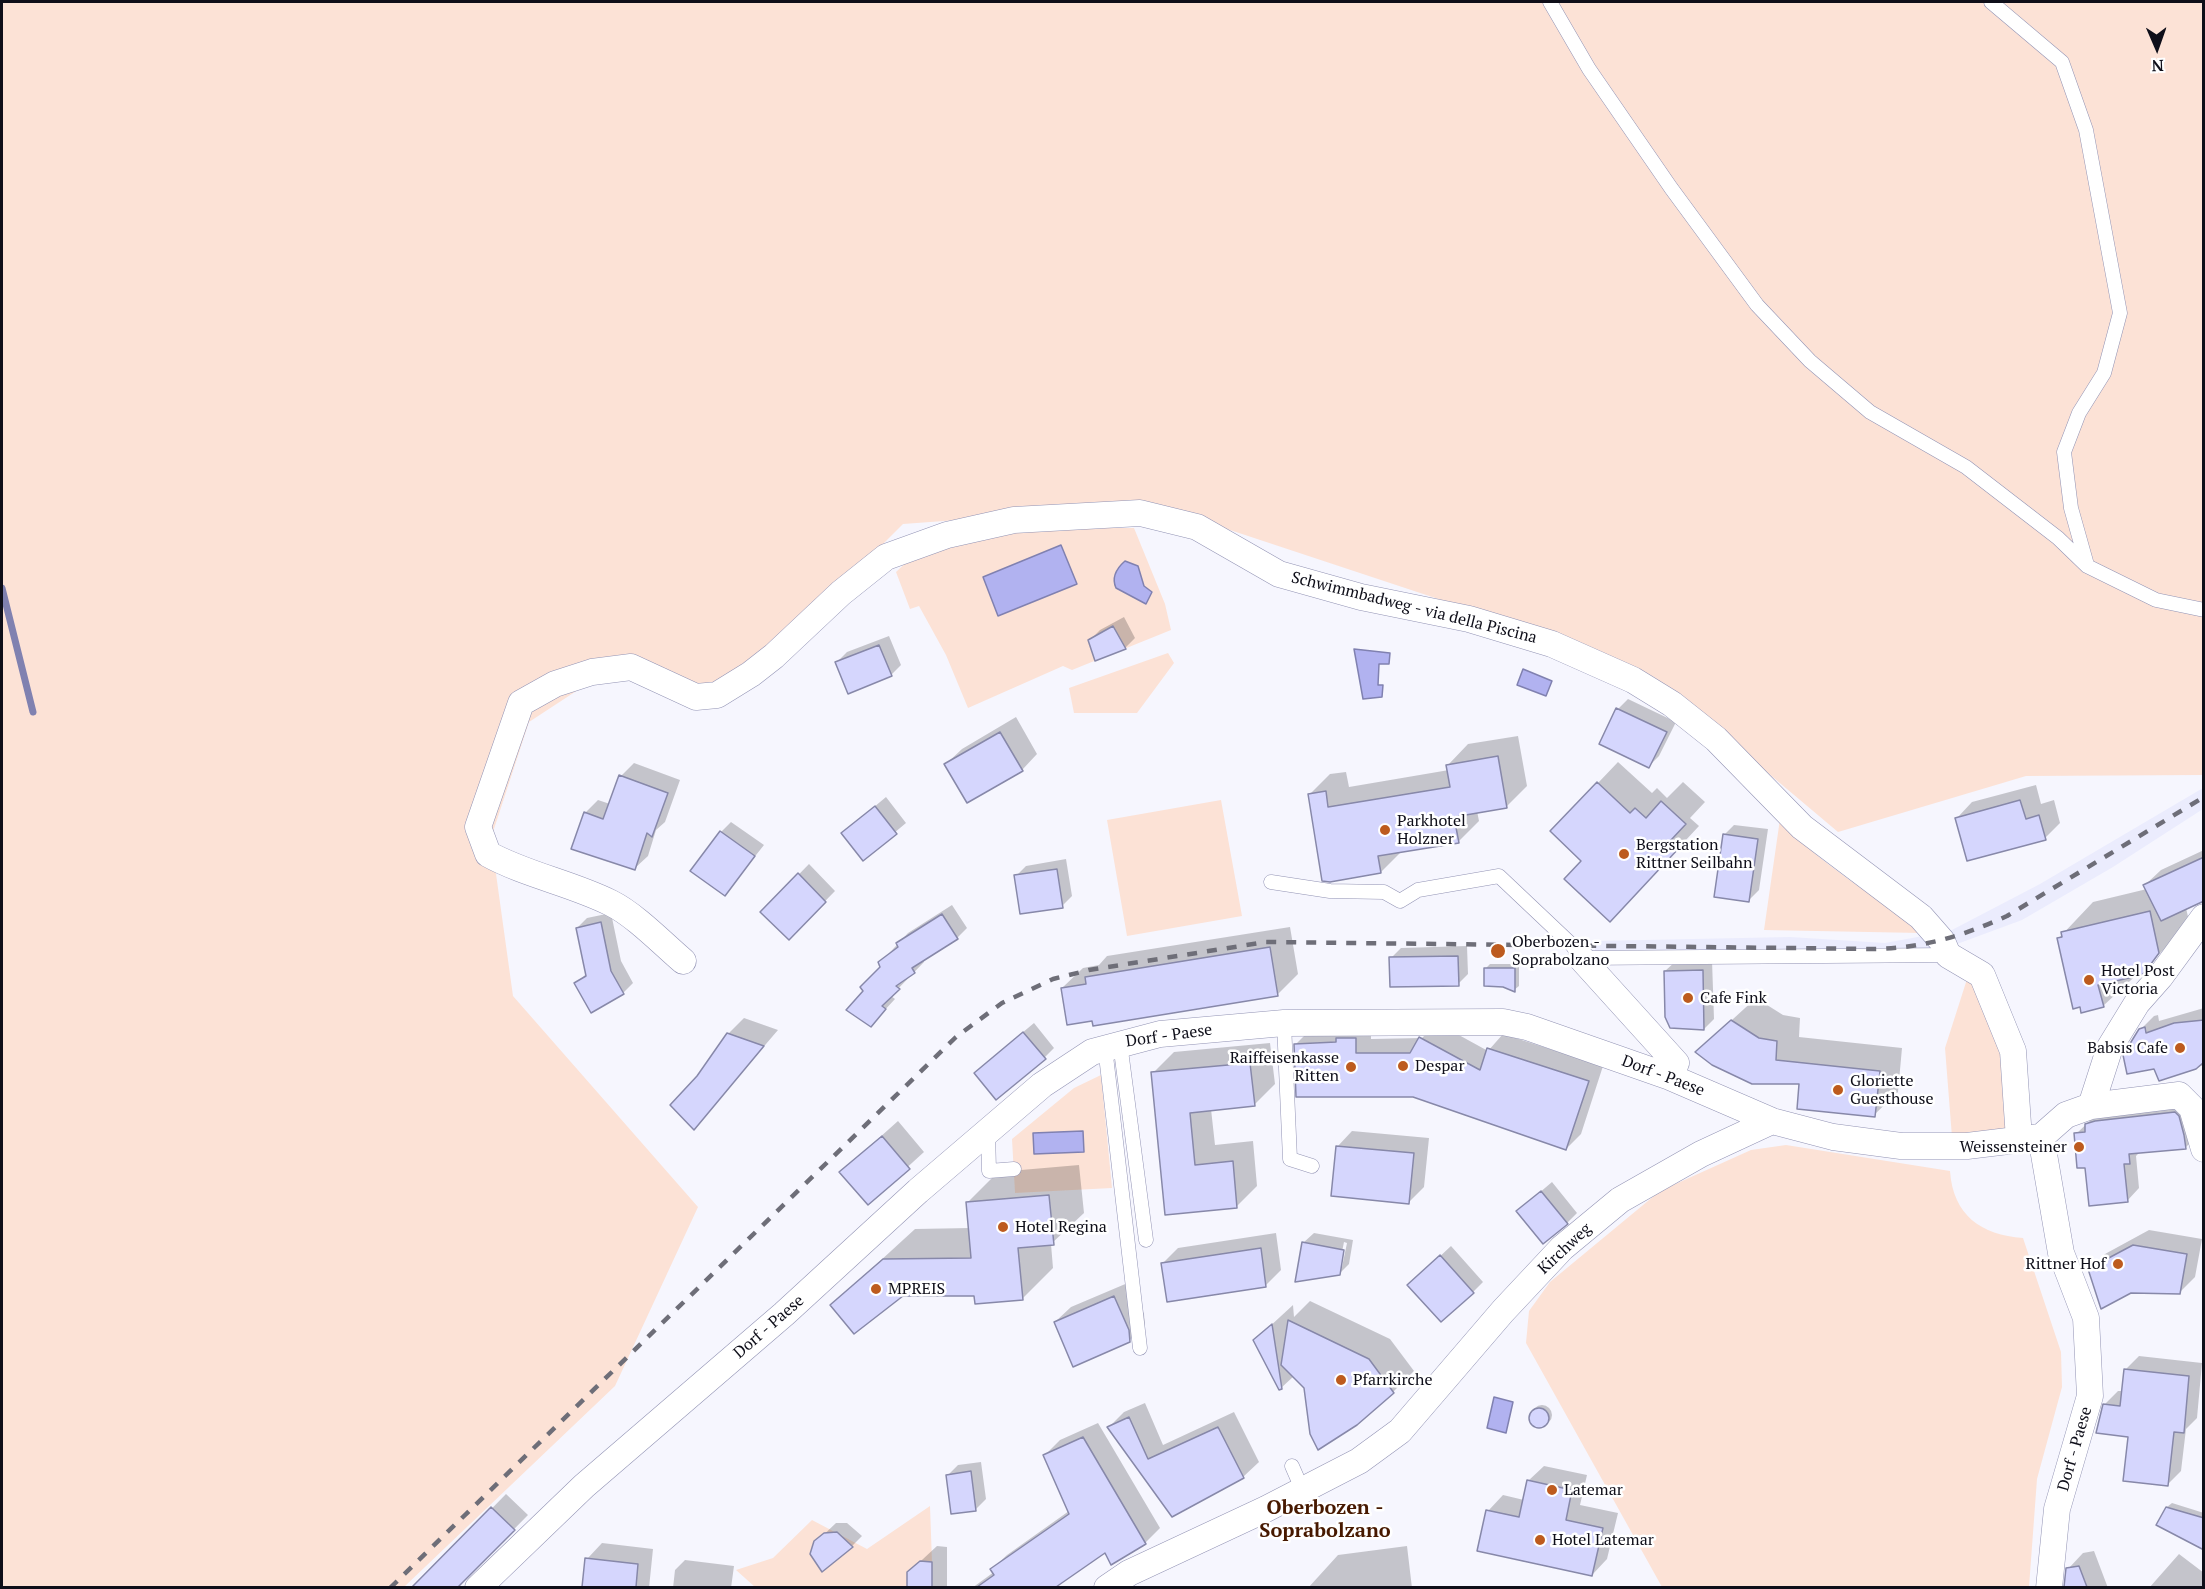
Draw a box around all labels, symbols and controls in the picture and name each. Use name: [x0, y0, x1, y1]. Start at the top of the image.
north arrow: [2127, 18, 2187, 78]
text: N: [2151, 55, 2164, 77]
street label: Schwimmbadweg - via della Piscina: [1289, 568, 1539, 648]
place label: Parkhotel Holzner: [1397, 811, 1466, 849]
marker: Parkhotel Holzner: [1378, 823, 1392, 837]
place label: Bergstation Rittner Seilbahn: [1636, 835, 1752, 873]
marker: Bergstation Rittner Seilbahn: [1617, 847, 1631, 861]
place label: Oberbozen - Soprabolzano: [1512, 932, 1609, 970]
marker: Oberbozen - Soprabolzano: [1489, 942, 1507, 960]
place label: Hotel Post Victoria: [2101, 961, 2175, 999]
marker: Hotel Post Victoria: [2082, 973, 2096, 987]
place label: Cafe Fink: [1700, 988, 1767, 1008]
marker: Cafe Fink: [1681, 991, 1695, 1005]
street label: Dorf - Paese: [1125, 1020, 1213, 1052]
place label: Babsis Cafe: [2087, 1038, 2168, 1058]
marker: Babsis Cafe: [2173, 1041, 2187, 1055]
place label: Raiffeisenkasse Ritten: [1230, 1048, 1339, 1086]
street label: Dorf - Paese: [1619, 1051, 1707, 1101]
place label: Despar: [1415, 1056, 1465, 1076]
marker: Despar: [1396, 1059, 1410, 1073]
marker: Raiffeisenkasse Ritten: [1344, 1060, 1358, 1074]
place label: Gloriette Guesthouse: [1850, 1071, 1934, 1109]
marker: Gloriette Guesthouse: [1831, 1083, 1845, 1097]
place label: Weissensteiner: [1959, 1137, 2067, 1157]
marker: Weissensteiner: [2072, 1140, 2086, 1154]
place label: Hotel Regina: [1015, 1217, 1107, 1237]
street label: Kirchweg: [1534, 1219, 1596, 1279]
marker: Hotel Regina: [996, 1220, 1010, 1234]
place label: Rittner Hof: [2026, 1254, 2106, 1274]
marker: Rittner Hof: [2111, 1257, 2125, 1271]
place label: MPREIS: [888, 1279, 945, 1299]
marker: MPREIS: [869, 1282, 883, 1296]
street label: Dorf - Paese: [730, 1291, 808, 1363]
place label: Pfarrkirche: [1353, 1370, 1432, 1390]
marker: Pfarrkirche: [1334, 1373, 1348, 1387]
street label: Dorf - Paese: [2054, 1405, 2096, 1493]
place label: Latemar: [1564, 1480, 1623, 1500]
marker: Latemar: [1545, 1483, 1559, 1497]
district label: Oberbozen - Soprabolzano: [1259, 1496, 1391, 1543]
place label: Hotel Latemar: [1552, 1530, 1654, 1550]
marker: Hotel Latemar: [1533, 1533, 1547, 1547]

